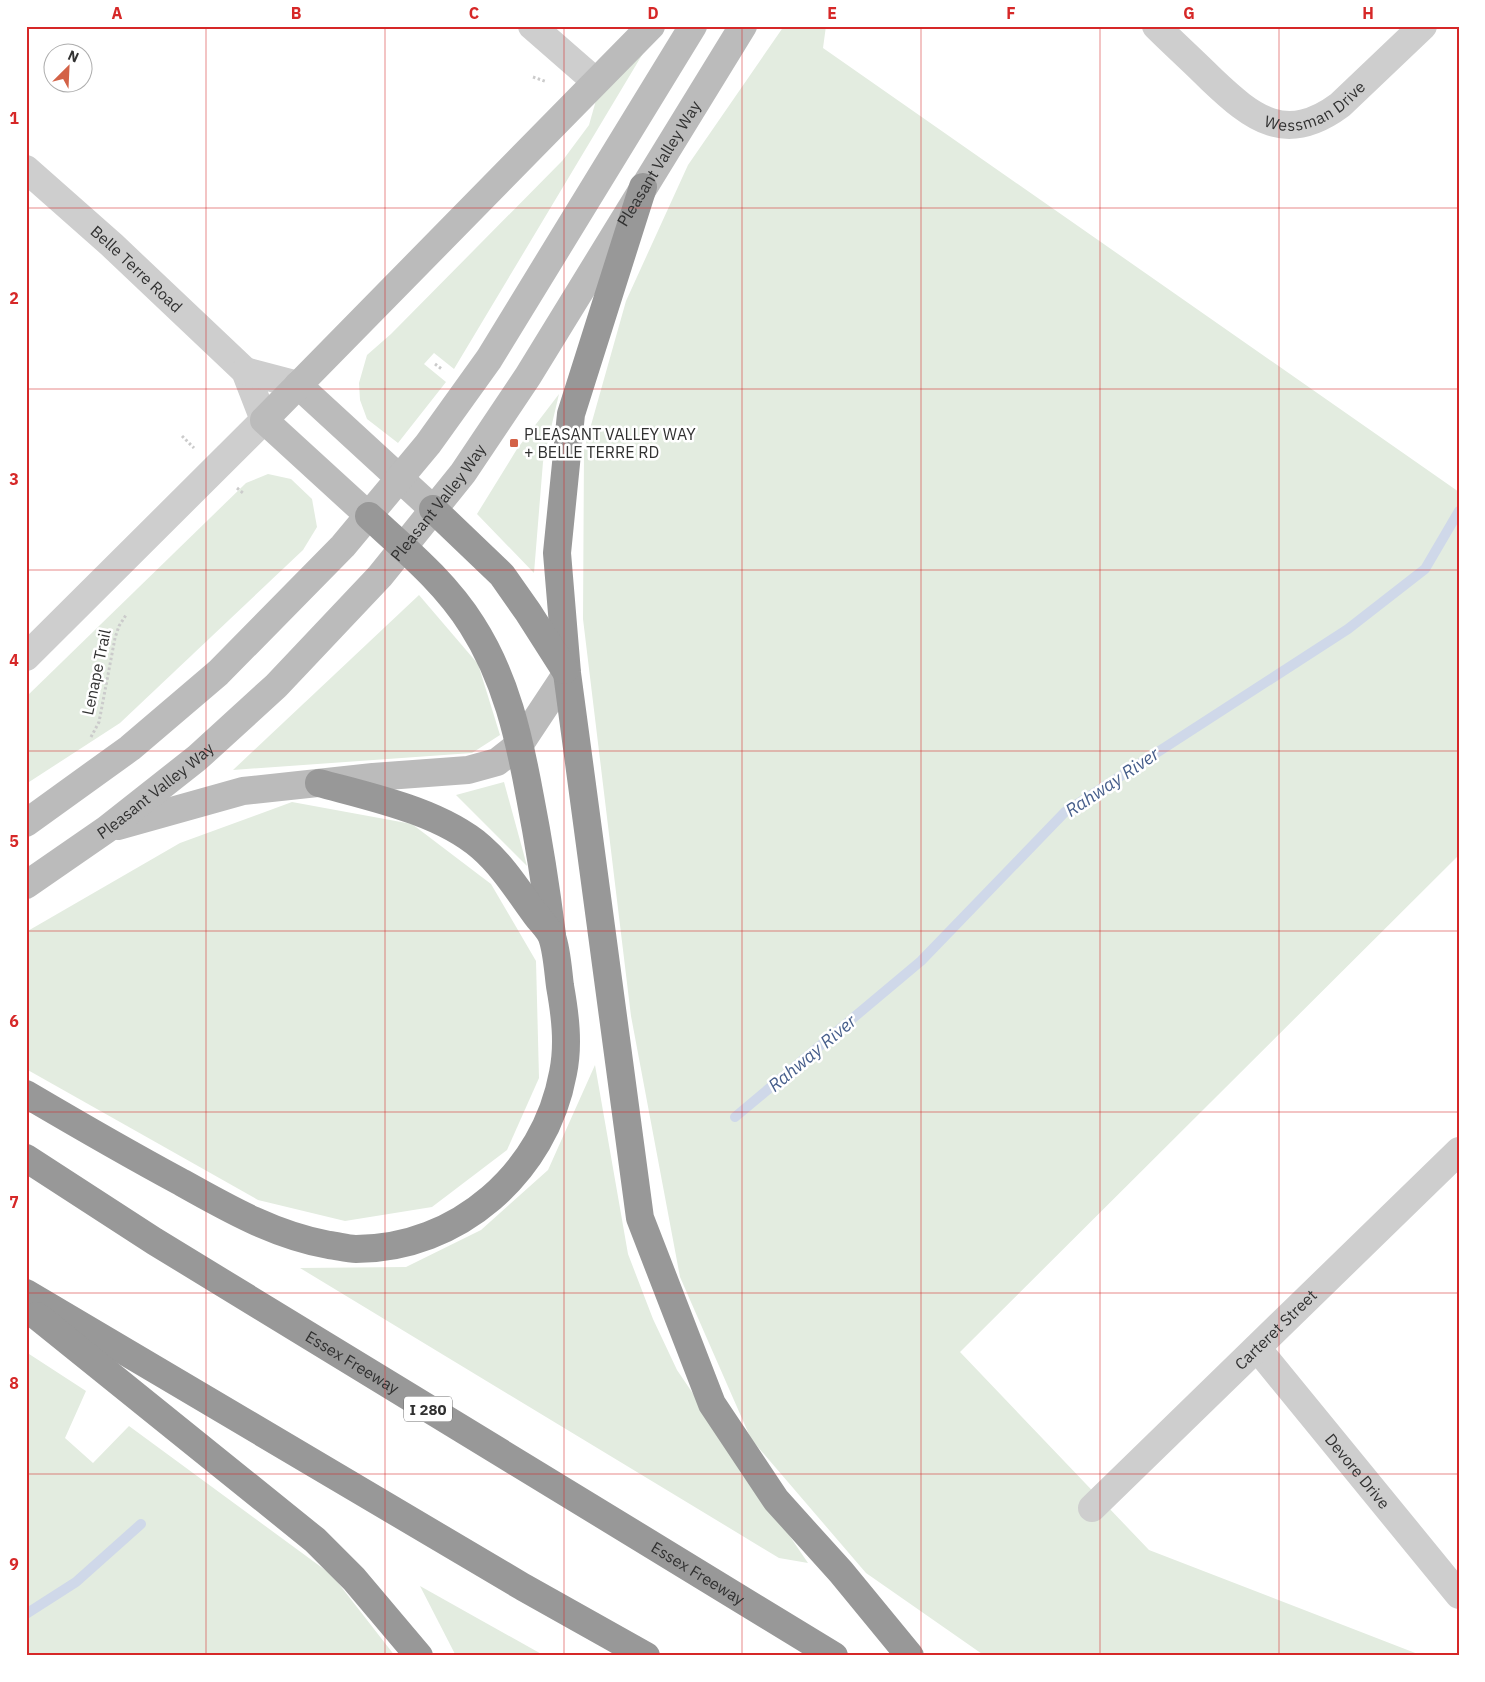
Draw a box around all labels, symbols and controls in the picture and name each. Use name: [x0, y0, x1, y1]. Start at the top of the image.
text: A: [112, 3, 123, 23]
text: B: [291, 3, 302, 23]
text: C: [469, 3, 479, 23]
text: D: [647, 3, 659, 23]
text: E: [827, 3, 837, 23]
text: F: [1006, 3, 1016, 23]
text: G: [1183, 3, 1195, 23]
text: H: [1362, 3, 1374, 23]
north arrow: [42, 42, 92, 92]
text: N: [65, 46, 82, 66]
street label: Wessman Drive: [1262, 76, 1369, 135]
street label: Pleasant Valley Way: [612, 97, 705, 230]
text: 1: [9, 108, 19, 128]
street label: Belle Terre Road: [87, 221, 187, 317]
text: 2: [9, 288, 19, 308]
place label: PLEASANT VALLEY WAY + BELLE TERRE RD: [524, 424, 696, 462]
marker: PLEASANT VALLEY WAY + BELLE TERRE RD: [508, 437, 520, 449]
street label: Pleasant Valley Way: [386, 440, 490, 565]
text: 3: [9, 469, 19, 489]
street label: Lenape Trail: [77, 627, 115, 717]
text: 4: [9, 650, 19, 670]
street label: Pleasant Valley Way: [93, 738, 218, 843]
water label: Rahway River: [1061, 742, 1164, 822]
text: 5: [9, 831, 19, 851]
water label: Rahway River: [763, 1009, 861, 1097]
text: 6: [9, 1011, 19, 1031]
text: 7: [9, 1192, 19, 1212]
street label: Carteret Street: [1230, 1285, 1321, 1374]
street label: Essex Freeway: [302, 1326, 403, 1398]
text: 8: [9, 1373, 19, 1393]
road number: I 280: [404, 1396, 452, 1422]
street label: Devore Drive: [1321, 1429, 1395, 1513]
street label: Essex Freeway: [648, 1537, 749, 1609]
text: 9: [9, 1554, 19, 1574]

